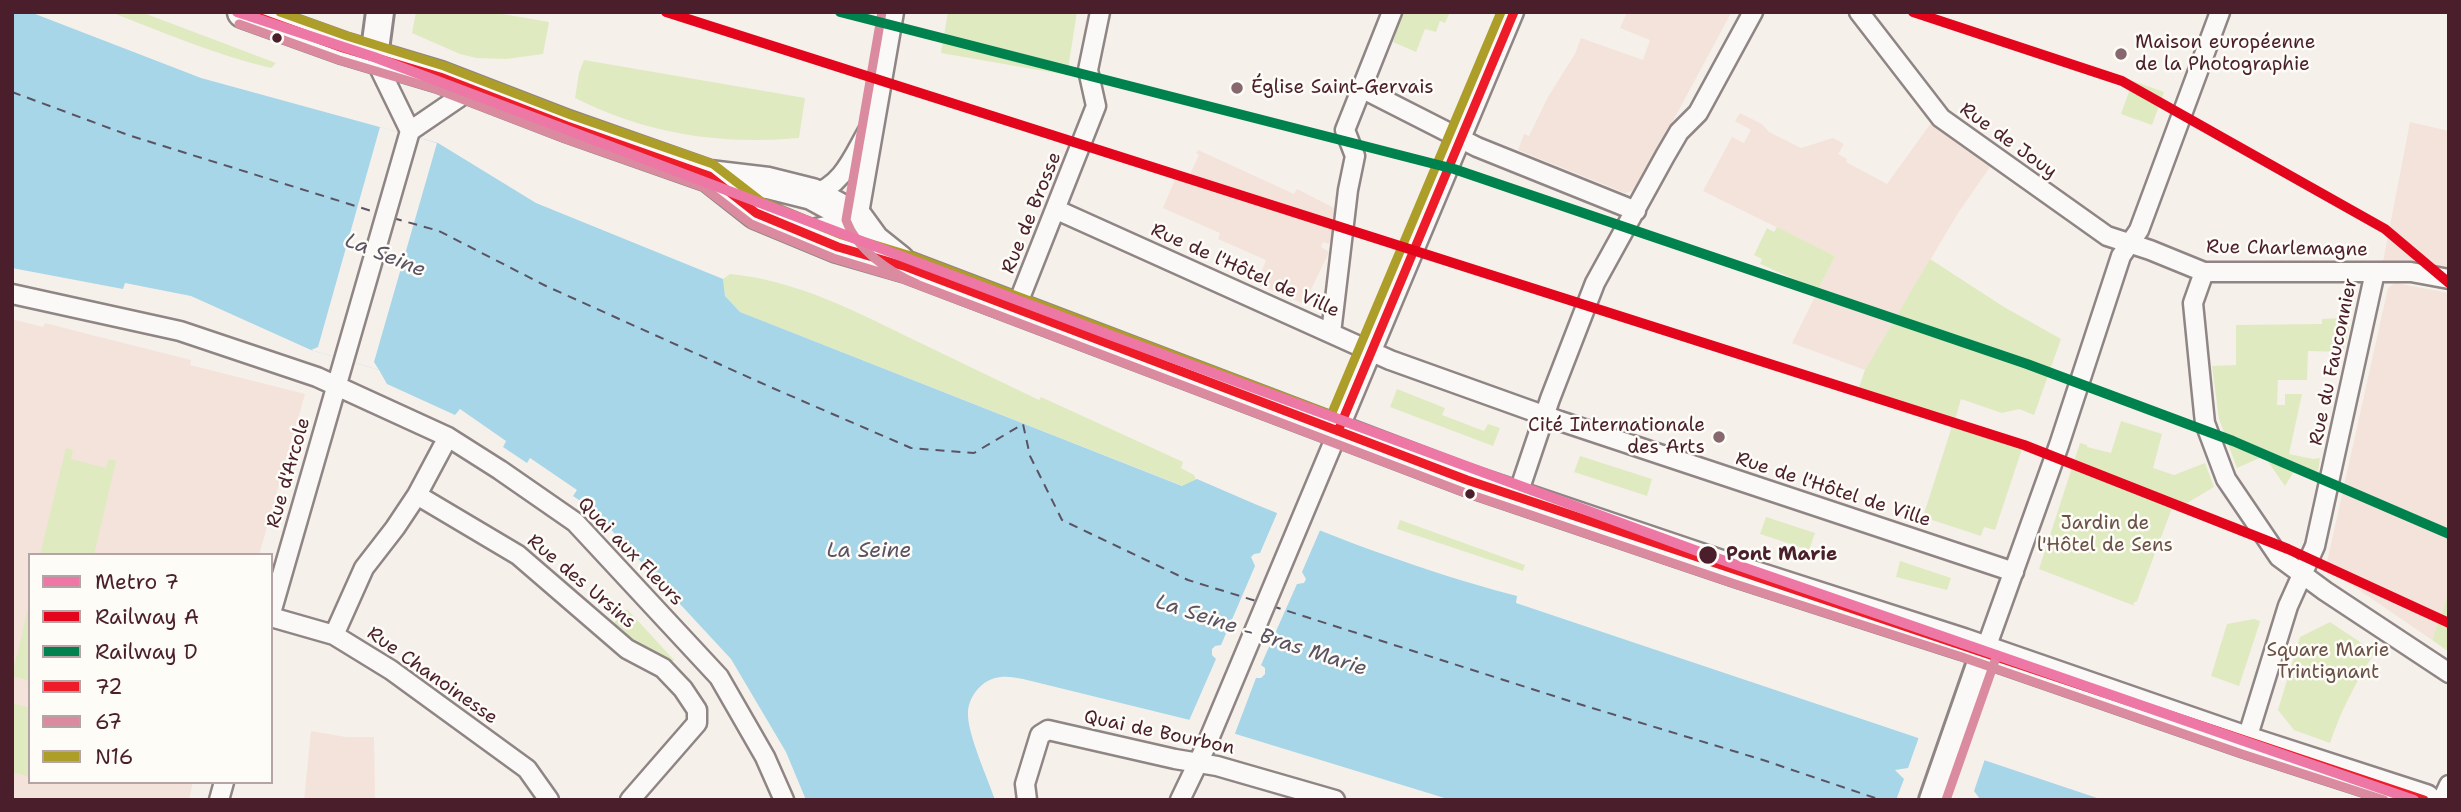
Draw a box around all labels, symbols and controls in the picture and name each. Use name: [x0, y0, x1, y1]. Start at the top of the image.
unlabelled marker: [270, 31, 284, 45]
place label: Maison européenne de la Photographie: [2135, 32, 2315, 76]
marker: Maison européenne de la Photographie: [2113, 46, 2129, 62]
place label: Église Saint-Gervais: [1251, 77, 1434, 99]
marker: Église Saint-Gervais: [1229, 80, 1245, 96]
street label: Rue de Jouy: [1955, 98, 2061, 184]
street label: Rue de Brosse: [997, 149, 1067, 277]
street label: Rue de l'Hôtel de Ville: [1147, 219, 1343, 323]
water label: La Seine: [341, 228, 429, 284]
street label: Rue Charlemagne: [2206, 236, 2368, 262]
street label: Rue du Fauconnier: [2305, 276, 2363, 448]
street label: Rue d'Arcole: [262, 415, 316, 531]
place label: Cité Internationale des Arts: [1528, 415, 1705, 459]
marker: Cité Internationale des Arts: [1711, 429, 1727, 445]
street label: Rue de l'Hôtel de Ville: [1732, 448, 1934, 532]
unlabelled marker: [1463, 487, 1477, 501]
street label: Quai aux Fleurs: [572, 493, 688, 611]
park label: Jardin de l'Hôtel de Sens: [2037, 513, 2173, 557]
street label: Rue des Ursins: [522, 530, 640, 634]
water label: La Seine: [827, 539, 911, 565]
marker: Pont Marie: [1697, 544, 1719, 566]
place label: Pont Marie: [1726, 544, 1837, 566]
legend: [28, 553, 273, 784]
text: Metro 7: [95, 568, 179, 596]
water label: La Seine - Bras Marie: [1152, 590, 1370, 682]
text: Railway A: [95, 603, 199, 631]
street label: Rue Chanoinesse: [362, 622, 502, 730]
text: Railway D: [95, 638, 198, 666]
park label: Square Marie Trintignant: [2267, 640, 2389, 684]
text: 72: [95, 673, 123, 701]
street label: Quai de Bourbon: [1082, 706, 1236, 760]
text: 67: [95, 708, 122, 736]
text: N16: [95, 743, 133, 771]

